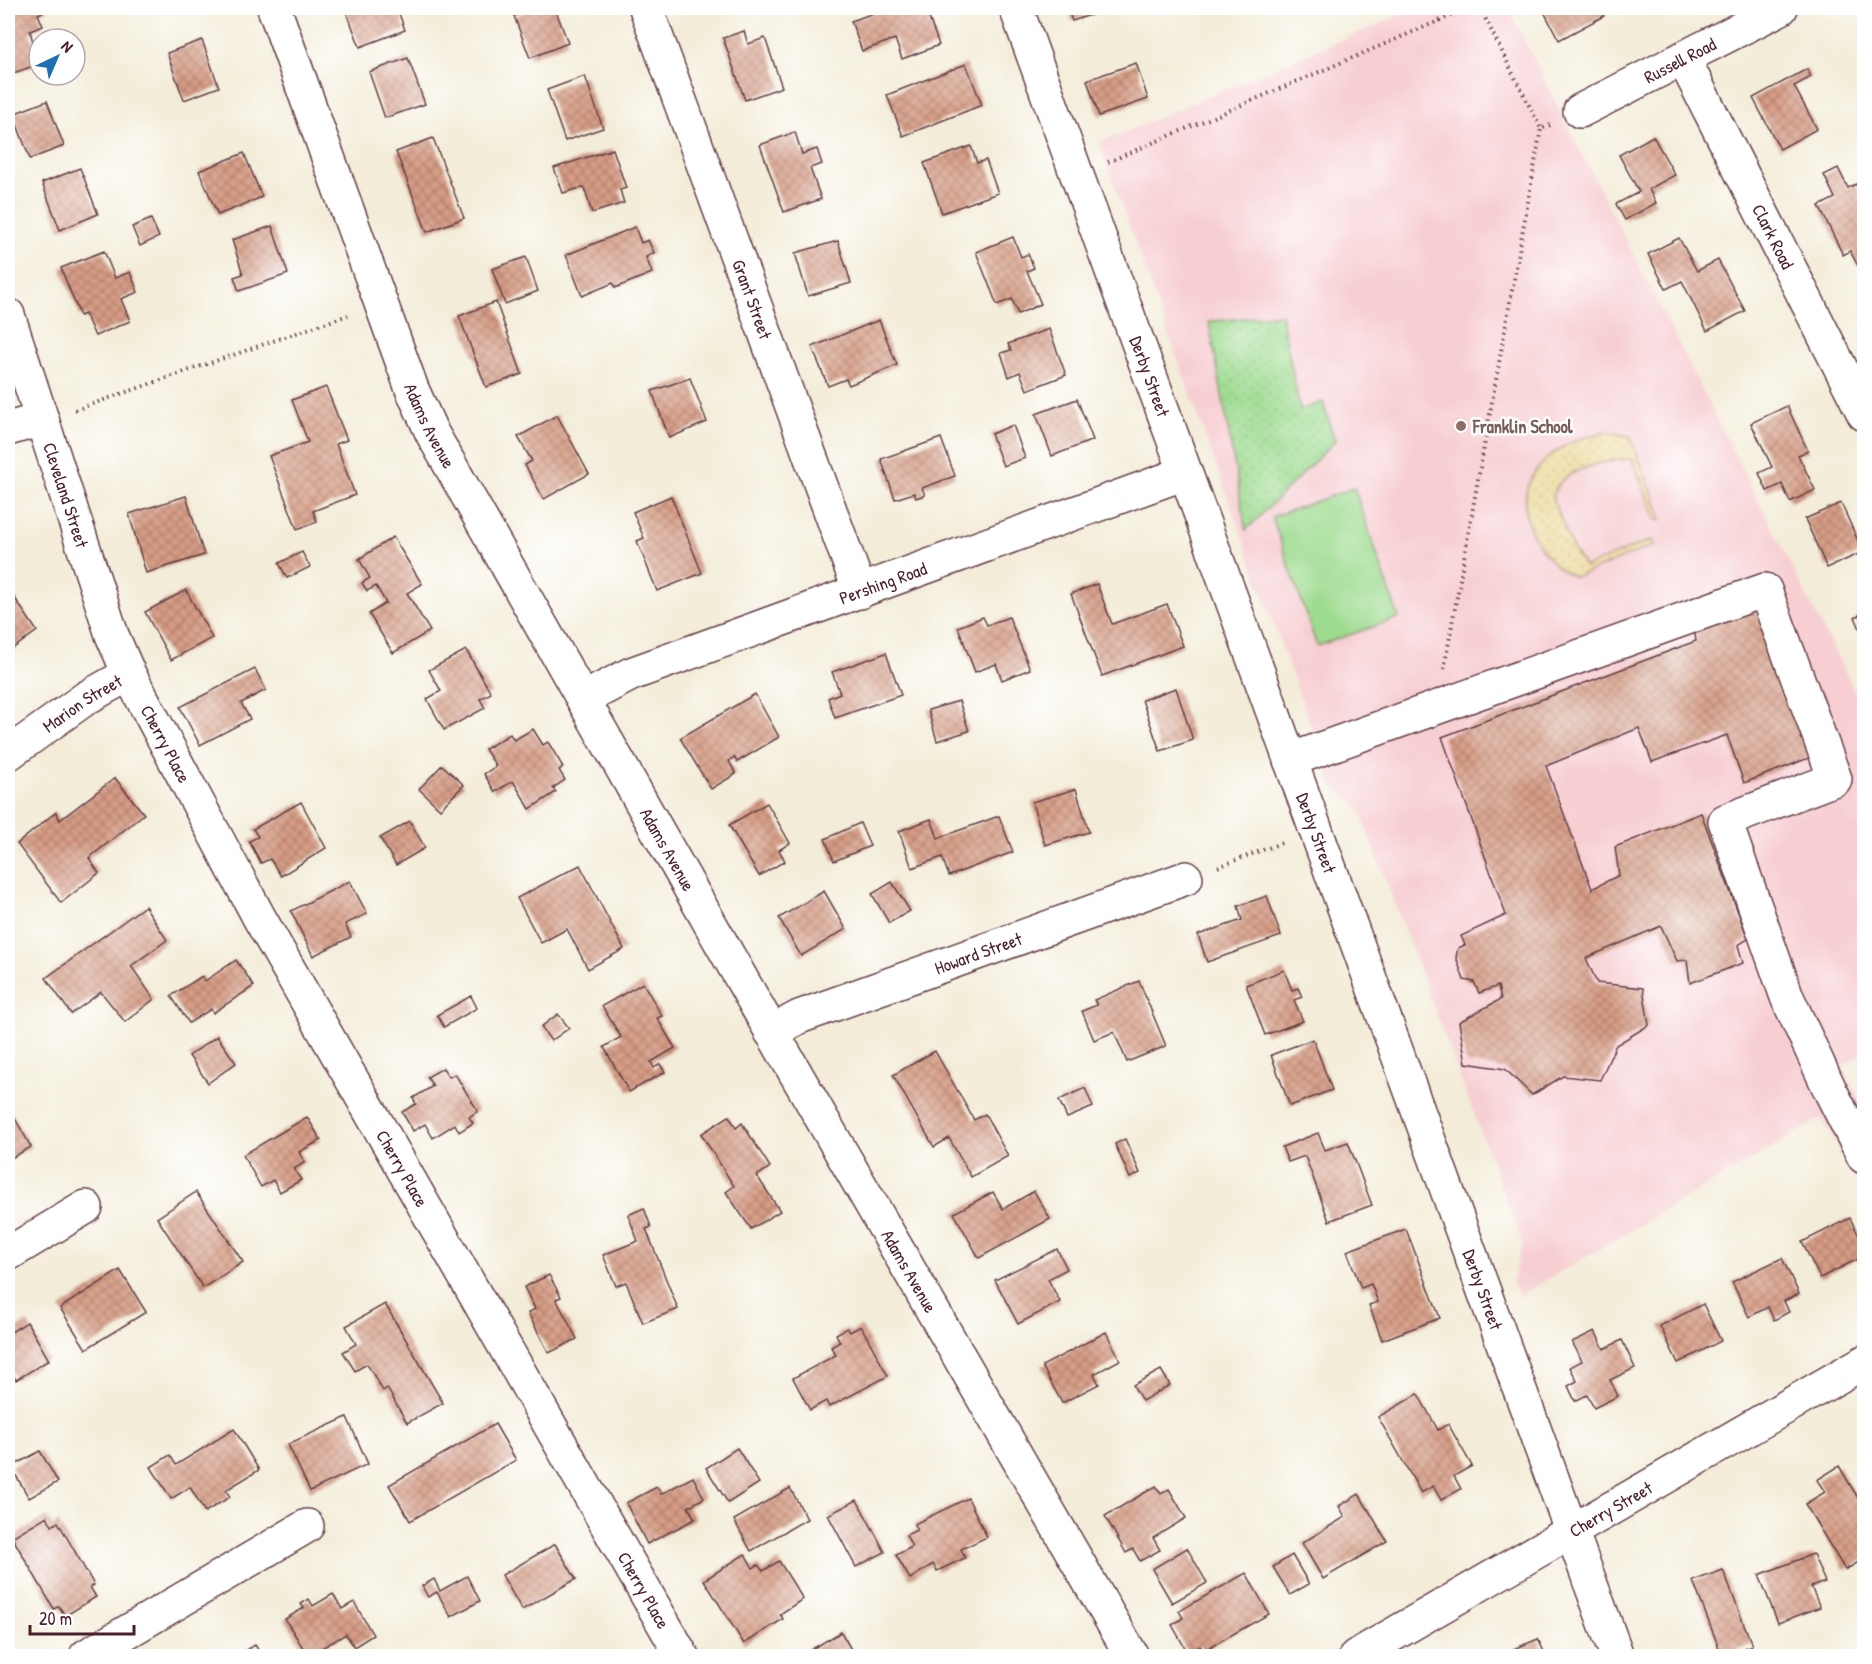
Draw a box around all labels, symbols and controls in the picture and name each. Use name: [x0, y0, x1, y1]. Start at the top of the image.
north arrow: [27, 27, 87, 87]
street label: Russell Road: [1639, 31, 1720, 89]
text: N: [57, 35, 78, 57]
street label: Clark Road: [1747, 199, 1801, 273]
street label: Grant Street: [727, 256, 779, 343]
street label: Derby Street: [1124, 333, 1177, 421]
street label: Adams Avenue: [398, 380, 462, 473]
place label: Franklin School: [1472, 414, 1574, 439]
marker: Franklin School: [1454, 419, 1468, 433]
street label: Cleveland Street: [38, 439, 95, 551]
street label: Pershing Road: [836, 555, 930, 610]
street label: Marion Street: [37, 668, 127, 738]
street label: Cherry Place: [135, 700, 197, 787]
street label: Derby Street: [1291, 789, 1343, 877]
street label: Adams Avenue: [634, 803, 702, 895]
street label: Howard Street: [931, 925, 1026, 980]
street label: Cherry Place: [371, 1125, 435, 1211]
street label: Adams Avenue: [876, 1225, 943, 1317]
street label: Derby Street: [1457, 1246, 1510, 1334]
street label: Cherry Street: [1564, 1474, 1657, 1543]
street label: Cherry Place: [612, 1547, 676, 1633]
scale bar: [30, 1598, 134, 1636]
text: 20 m: [39, 1606, 72, 1631]

